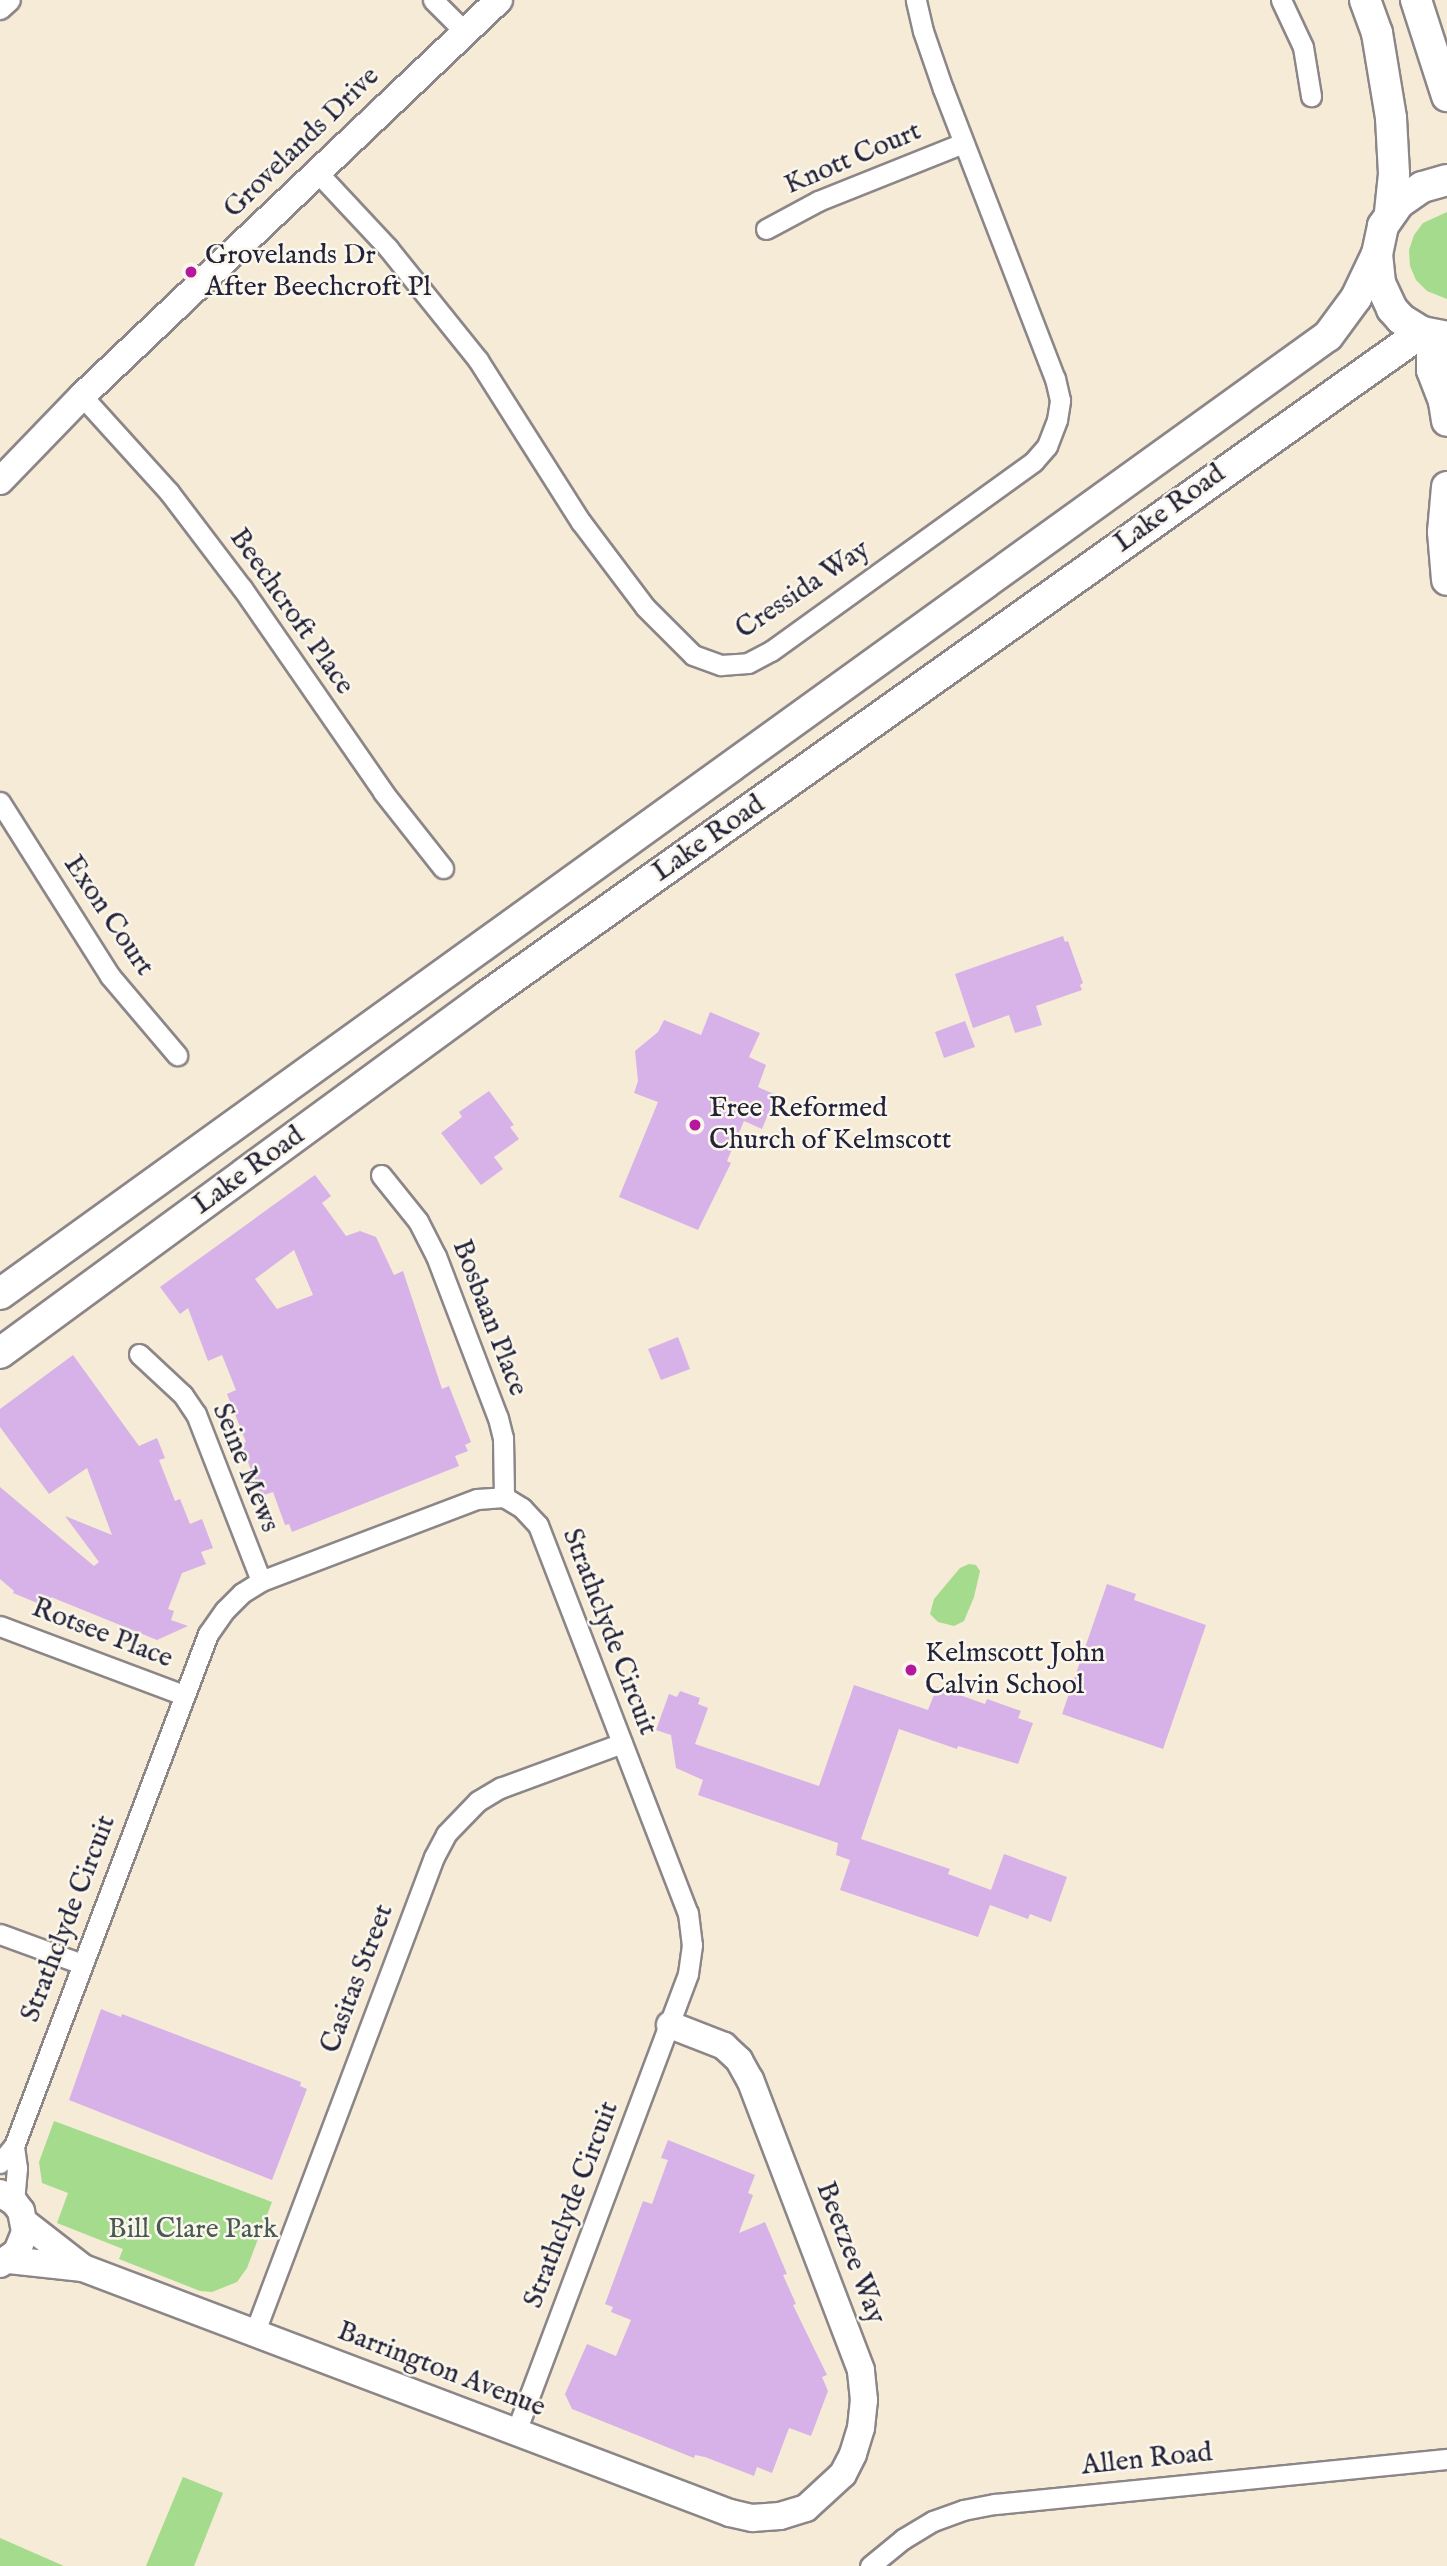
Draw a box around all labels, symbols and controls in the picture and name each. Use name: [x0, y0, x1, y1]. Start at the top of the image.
street label: Grovelands Drive: [217, 60, 387, 226]
street label: Knott Court: [780, 115, 926, 203]
place label: Grovelands Dr After Beechcroft Pl: [205, 239, 431, 305]
marker: Grovelands Dr After Beechcroft Pl: [183, 264, 199, 280]
street label: Lake Road: [1108, 457, 1232, 561]
street label: Beechcroft Place: [221, 522, 361, 702]
street label: Cressida Way: [730, 533, 876, 647]
street label: Lake Road: [647, 788, 771, 890]
street label: Exon Court: [55, 849, 161, 983]
place label: Free Reformed Church of Kelmscott: [709, 1092, 951, 1158]
marker: Free Reformed Church of Kelmscott: [687, 1117, 703, 1133]
street label: Lake Road: [187, 1119, 311, 1223]
street label: Bosbaan Place: [444, 1235, 534, 1401]
street label: Seine Mews: [204, 1399, 286, 1537]
street label: Strathclyde Circuit: [554, 1524, 664, 1740]
street label: Rotsee Place: [27, 1592, 177, 1676]
place label: Kelmscott John Calvin School: [925, 1637, 1105, 1703]
marker: Kelmscott John Calvin School: [903, 1662, 919, 1678]
street label: Strathclyde Circuit: [14, 1811, 124, 2027]
street label: Casitas Street: [314, 1900, 402, 2058]
street label: Strathclyde Circuit: [517, 2097, 627, 2313]
street label: Beetzee Way: [808, 2177, 892, 2329]
park label: Bill Clare Park: [108, 2213, 278, 2247]
street label: Barrington Avenue: [332, 2315, 550, 2425]
street label: Allen Road: [1080, 2436, 1214, 2484]

